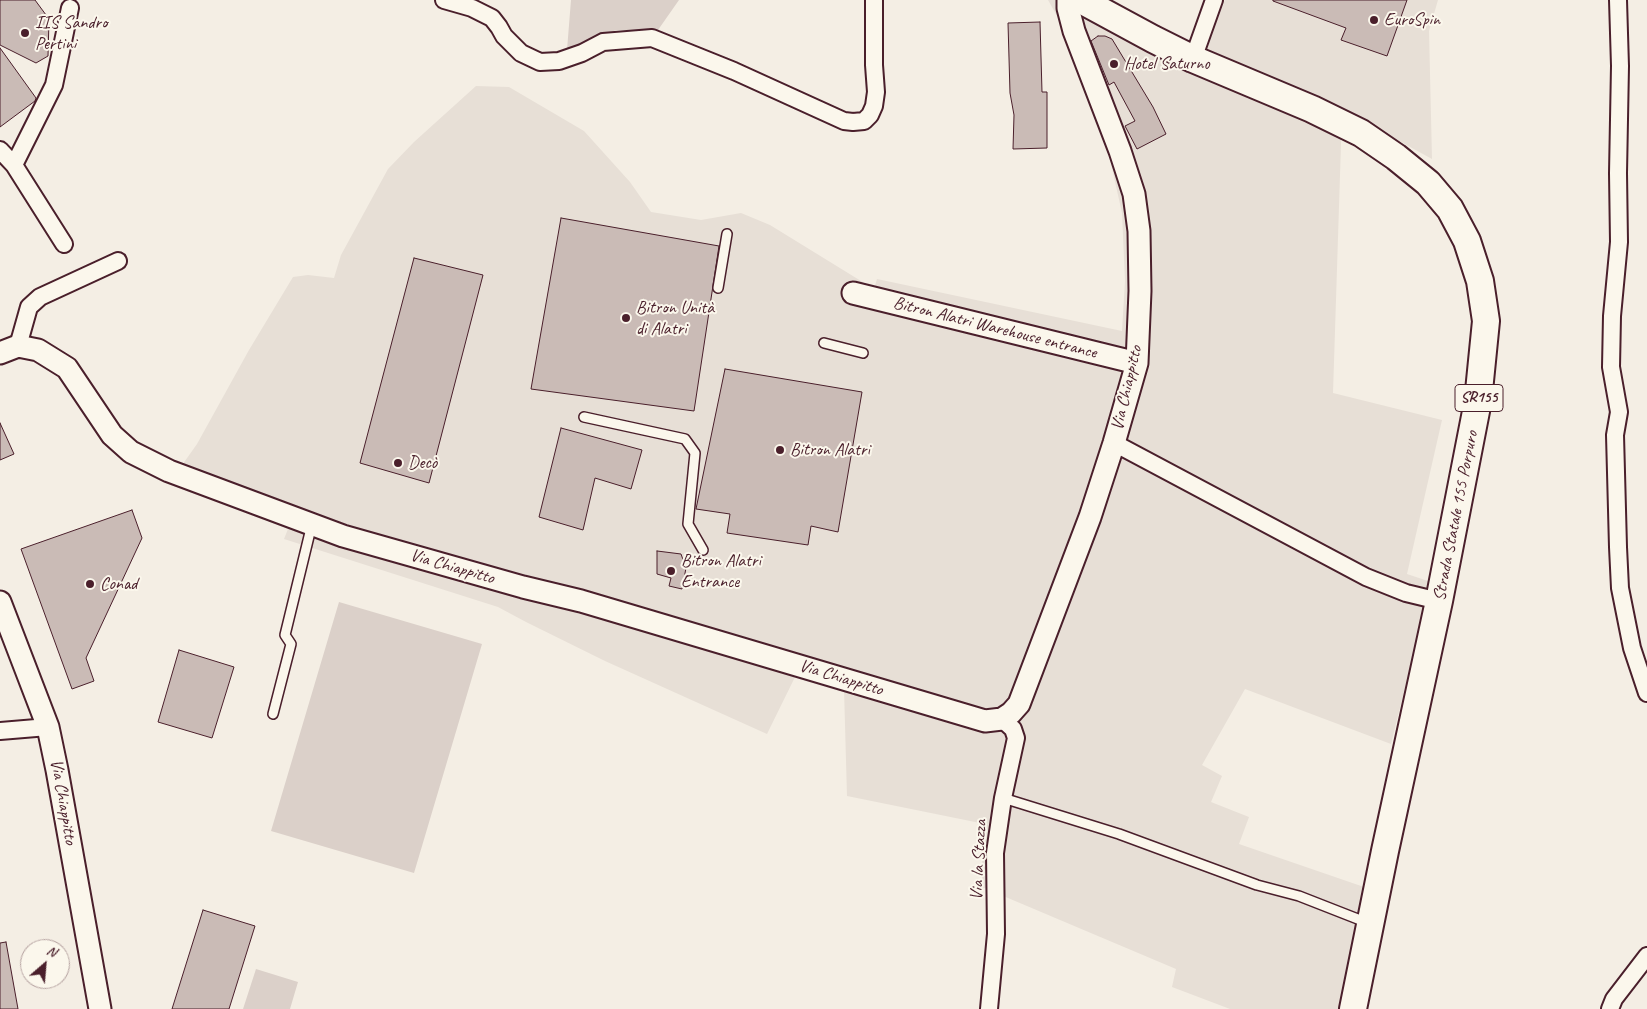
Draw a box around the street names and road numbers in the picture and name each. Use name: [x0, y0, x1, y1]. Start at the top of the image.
street label: Bitron Alatri Warehouse entrance: [891, 292, 1099, 364]
street label: Via Chiappitto: [1107, 343, 1147, 433]
road number: SR155: [1455, 384, 1503, 412]
street label: Strada Statale 155 Porpuro: [1429, 429, 1483, 603]
street label: Via Chiappitto: [407, 545, 497, 589]
street label: Via Chiappitto: [797, 655, 885, 701]
street label: Via Chiappitto: [45, 758, 81, 846]
street label: Via la Stazza: [966, 819, 992, 901]

